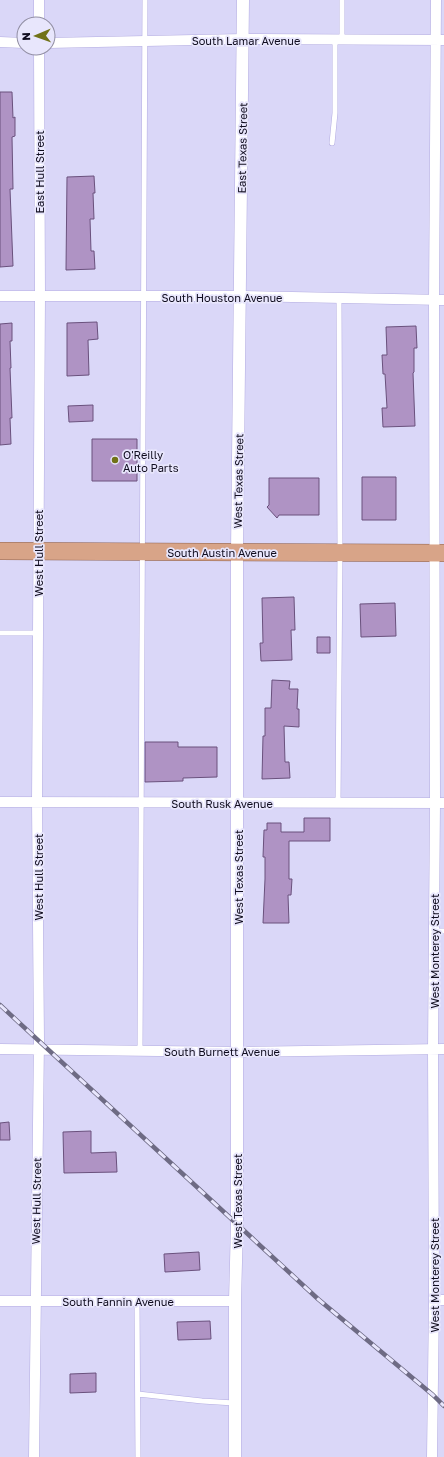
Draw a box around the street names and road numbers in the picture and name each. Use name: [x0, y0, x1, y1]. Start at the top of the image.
street label: South Lamar Avenue: [192, 34, 300, 47]
street label: East Texas Street: [235, 102, 249, 194]
street label: East Hull Street: [33, 130, 46, 214]
street label: South Houston Avenue: [162, 291, 283, 304]
street label: West Texas Street: [231, 434, 245, 528]
street label: West Hull Street: [32, 510, 45, 596]
street label: South Austin Avenue: [167, 546, 277, 559]
street label: South Rusk Avenue: [171, 797, 273, 810]
street label: West Texas Street: [232, 830, 245, 924]
street label: West Hull Street: [32, 834, 45, 920]
street label: West Monterey Street: [428, 894, 441, 1008]
street label: South Burnett Avenue: [164, 1045, 280, 1058]
street label: West Texas Street: [231, 1154, 244, 1248]
street label: West Hull Street: [29, 1157, 43, 1245]
street label: West Monterey Street: [428, 1218, 441, 1332]
street label: South Fannin Avenue: [62, 1295, 174, 1308]

